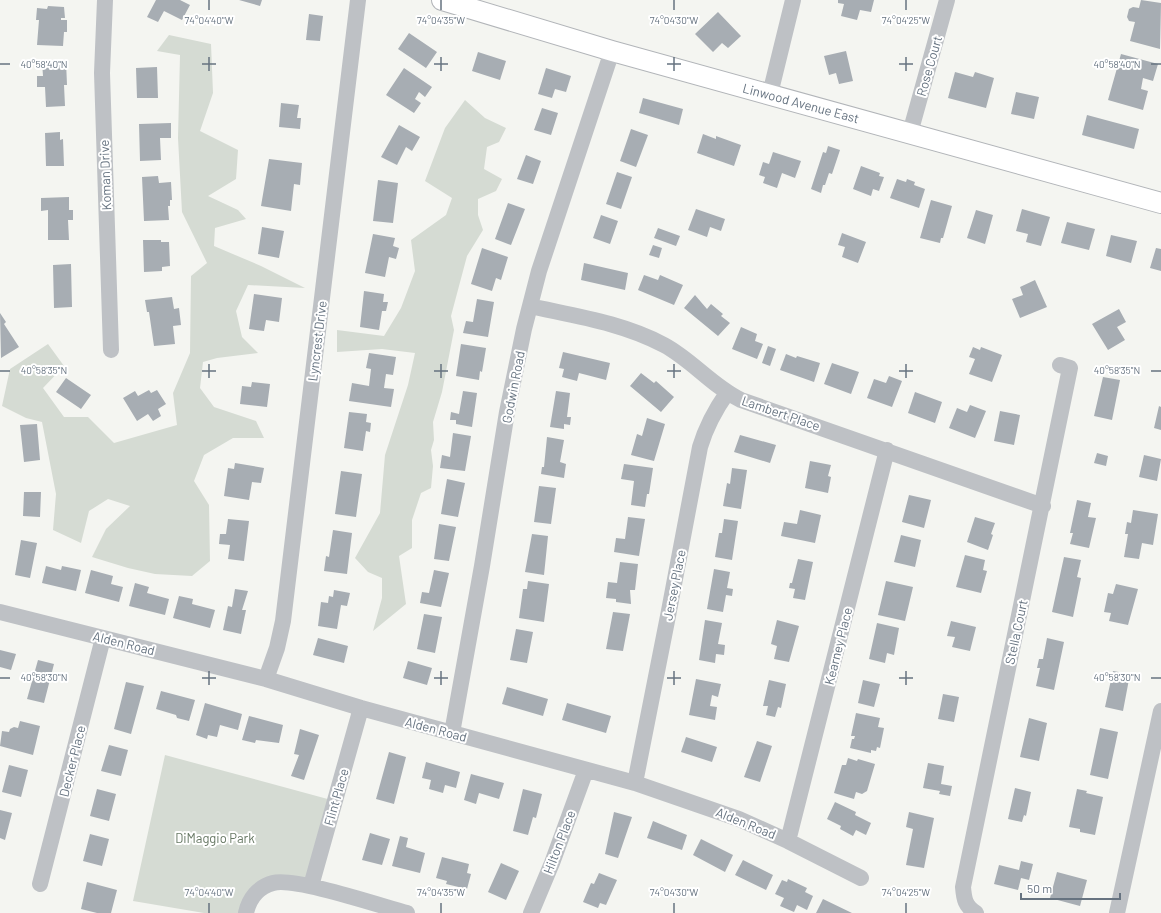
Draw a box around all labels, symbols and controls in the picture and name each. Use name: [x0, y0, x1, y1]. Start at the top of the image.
text: 74°04'40"W: [185, 14, 234, 26]
text: 74°04'35"W: [417, 14, 465, 26]
text: 74°04'30"W: [650, 14, 699, 26]
text: 74°04'25"W: [882, 14, 930, 26]
street label: Rose Court: [913, 34, 945, 98]
text: 40°58'40"N: [20, 58, 68, 70]
text: 40°58'40"N: [1093, 58, 1141, 70]
street label: Linwood Avenue East: [741, 80, 861, 126]
street label: Koman Drive: [96, 139, 114, 211]
street label: Lyncrest Drive: [304, 300, 330, 382]
street label: Godwin Road: [498, 350, 528, 424]
text: 40°58'35"N: [21, 364, 67, 376]
text: 40°58'35"N: [1094, 364, 1140, 376]
street label: Lambert Place: [740, 392, 822, 434]
street label: Jersey Place: [659, 548, 689, 622]
street label: Stella Court: [1001, 598, 1031, 666]
street label: Kearney Place: [821, 606, 855, 686]
street label: Alden Road: [91, 628, 157, 658]
text: 40°58'30"N: [21, 671, 67, 683]
text: 40°58'30"N: [1094, 671, 1140, 683]
street label: Alden Road: [403, 713, 469, 745]
street label: Decker Place: [55, 723, 89, 798]
street label: Flint Place: [320, 766, 352, 828]
street label: Alden Road: [714, 804, 778, 842]
street label: Hilton Place: [540, 808, 579, 876]
park label: DiMaggio Park: [175, 830, 255, 846]
scale bar: [1021, 875, 1120, 901]
text: 50 m: [1027, 881, 1052, 895]
text: 74°04'40"W: [185, 886, 234, 898]
text: 74°04'35"W: [417, 886, 465, 898]
text: 74°04'30"W: [650, 886, 699, 898]
text: 74°04'25"W: [882, 886, 930, 898]

